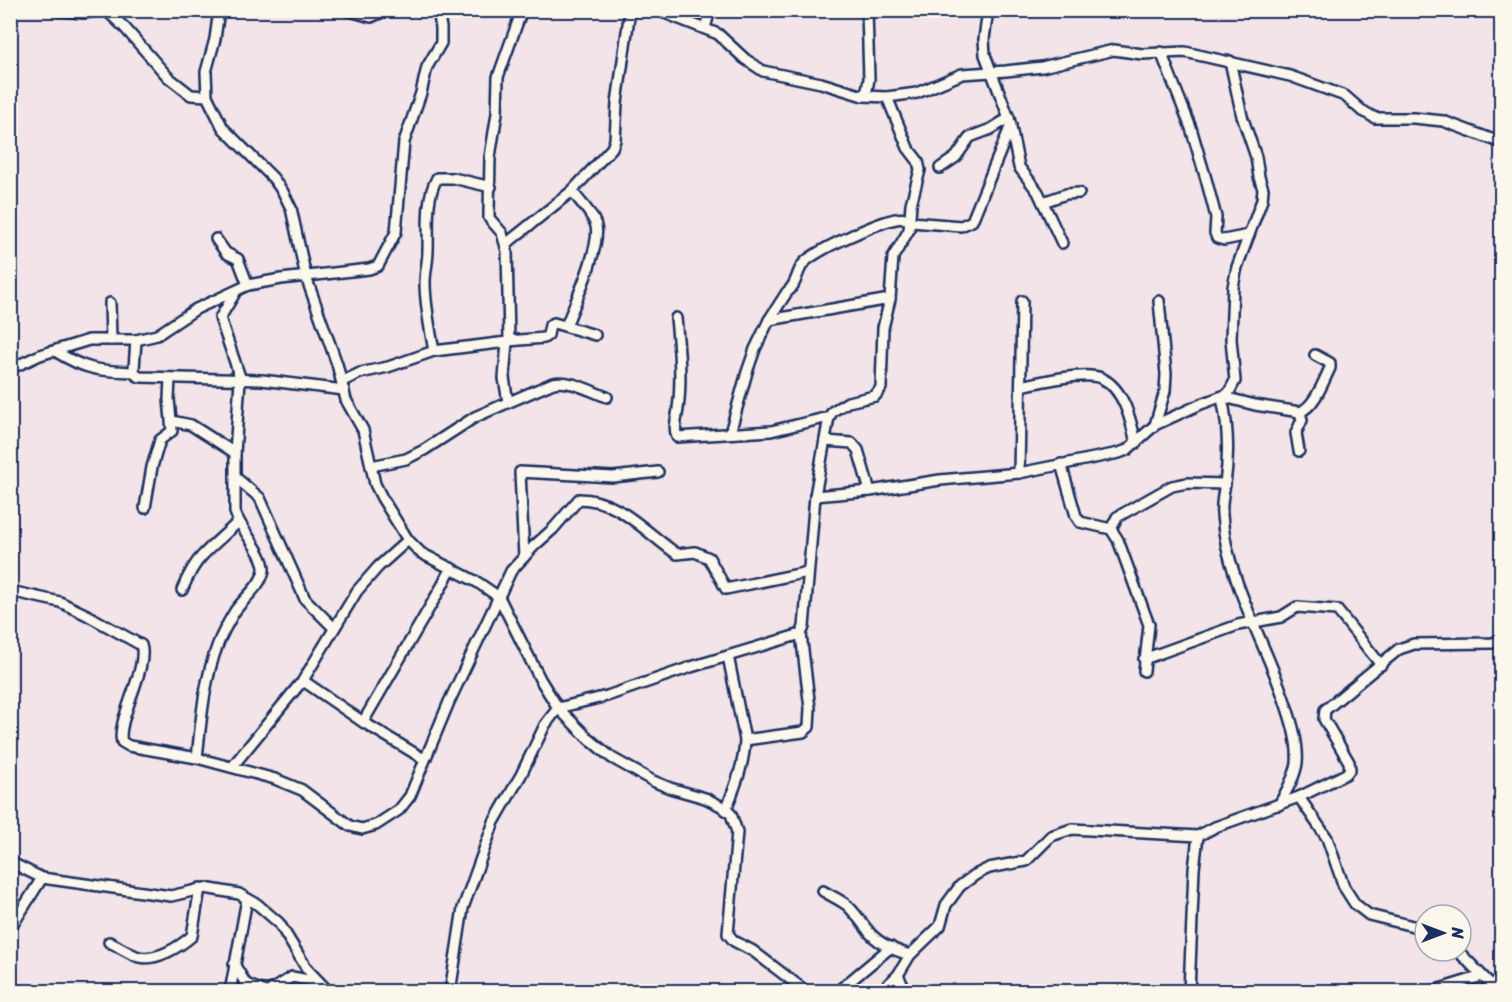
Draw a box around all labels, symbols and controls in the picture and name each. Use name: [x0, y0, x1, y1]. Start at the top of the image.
north arrow: [1413, 903, 1473, 963]
text: N: [1443, 926, 1472, 939]

